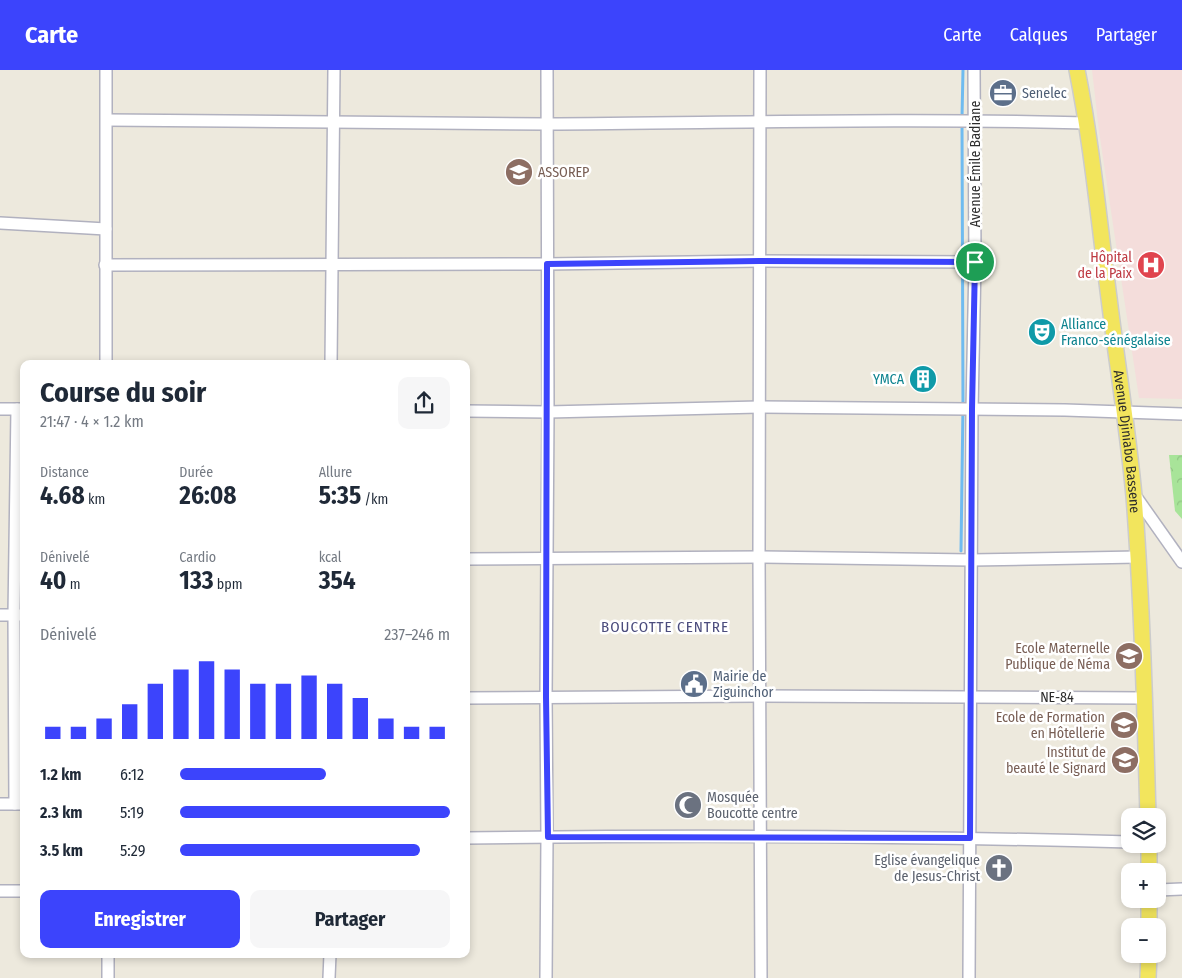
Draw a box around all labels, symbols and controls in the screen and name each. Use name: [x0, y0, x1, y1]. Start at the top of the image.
text: Carte: [25, 21, 78, 49]
text: Carte: [943, 24, 982, 46]
text: Calques: [1010, 24, 1068, 46]
text: Partager: [1096, 24, 1157, 46]
office icon: Senelec: [988, 78, 1018, 108]
place label: Senelec: [1022, 85, 1067, 102]
street label: Avenue Émile Badiane: [966, 101, 984, 227]
school or university icon: ASSOREP: [504, 157, 534, 187]
place label: ASSOREP: [538, 164, 589, 181]
pin: [954, 241, 996, 283]
icon: arrive: [961, 248, 989, 276]
place label: Hôpital de la Paix: [1077, 249, 1133, 282]
hospital icon: Hôpital de la Paix: [1136, 250, 1166, 280]
place label: Alliance Franco-sénégalaise: [1061, 316, 1171, 349]
theatre icon: Alliance Franco-sénégalaise: [1027, 317, 1057, 347]
building icon: YMCA: [908, 364, 938, 394]
street label: Avenue Djiniabo Bassene: [1110, 369, 1144, 514]
place label: YMCA: [873, 371, 905, 388]
text: Course du soir: [40, 376, 206, 409]
button: share: [398, 377, 450, 429]
text: 21:47 · 4 × 1.2 km: [40, 412, 144, 431]
text: Distance: [40, 464, 89, 481]
text: Durée: [179, 464, 213, 481]
text: Allure: [319, 464, 352, 481]
text: 4.68: [40, 481, 85, 511]
text: 26:08: [179, 481, 237, 511]
text: 5:35: [319, 481, 361, 511]
text: km: [85, 491, 105, 508]
text: /km: [361, 491, 388, 508]
text: Dénivelé: [40, 549, 90, 566]
text: Cardio: [179, 549, 216, 566]
text: kcal: [319, 549, 341, 566]
text: 40: [40, 566, 67, 596]
text: 133: [179, 566, 214, 596]
text: 354: [319, 566, 356, 596]
text: m: [67, 576, 81, 593]
text: bpm: [214, 576, 243, 593]
district label: BOUCOTTE CENTRE: [601, 618, 729, 636]
text: Dénivelé: [40, 625, 97, 644]
text: 237–246 m: [384, 625, 450, 644]
place label: Ecole Maternelle Publique de Néma: [1005, 640, 1110, 673]
school or university icon: Ecole Maternelle Publique de Néma: [1114, 641, 1144, 671]
place label: Mairie de Ziguinchor: [713, 668, 774, 701]
public building icon: Mairie de Ziguinchor: [679, 669, 709, 699]
street label: NE-84: [1040, 689, 1074, 706]
place label: Ecole de Formation en Hôtellerie: [996, 709, 1105, 742]
school or university icon: Ecole de Formation en Hôtellerie: [1109, 710, 1139, 740]
place label: Institut de beauté le Signard: [1006, 744, 1106, 777]
school or university icon: Institut de beauté le Signard: [1110, 745, 1140, 775]
text: 1.2 km: [40, 765, 82, 784]
text: 6:12: [120, 765, 144, 784]
place label: Mosquée Boucotte centre: [707, 789, 798, 822]
mosque icon: Mosquée Boucotte centre: [673, 790, 703, 820]
text: 2.3 km: [40, 803, 83, 822]
text: 5:19: [120, 803, 144, 822]
map controls: [1121, 808, 1166, 963]
button: layers: [1121, 808, 1166, 853]
text: 3.5 km: [40, 841, 83, 860]
text: 5:29: [120, 841, 145, 860]
place label: Eglise évangelique de Jesus-Christ: [874, 852, 980, 885]
church icon: Eglise évangelique de Jesus-Christ: [984, 853, 1014, 883]
button: +: [1121, 863, 1166, 908]
button: Enregistrer: [40, 890, 240, 948]
button: Partager: [250, 890, 450, 948]
button: −: [1121, 918, 1166, 963]

